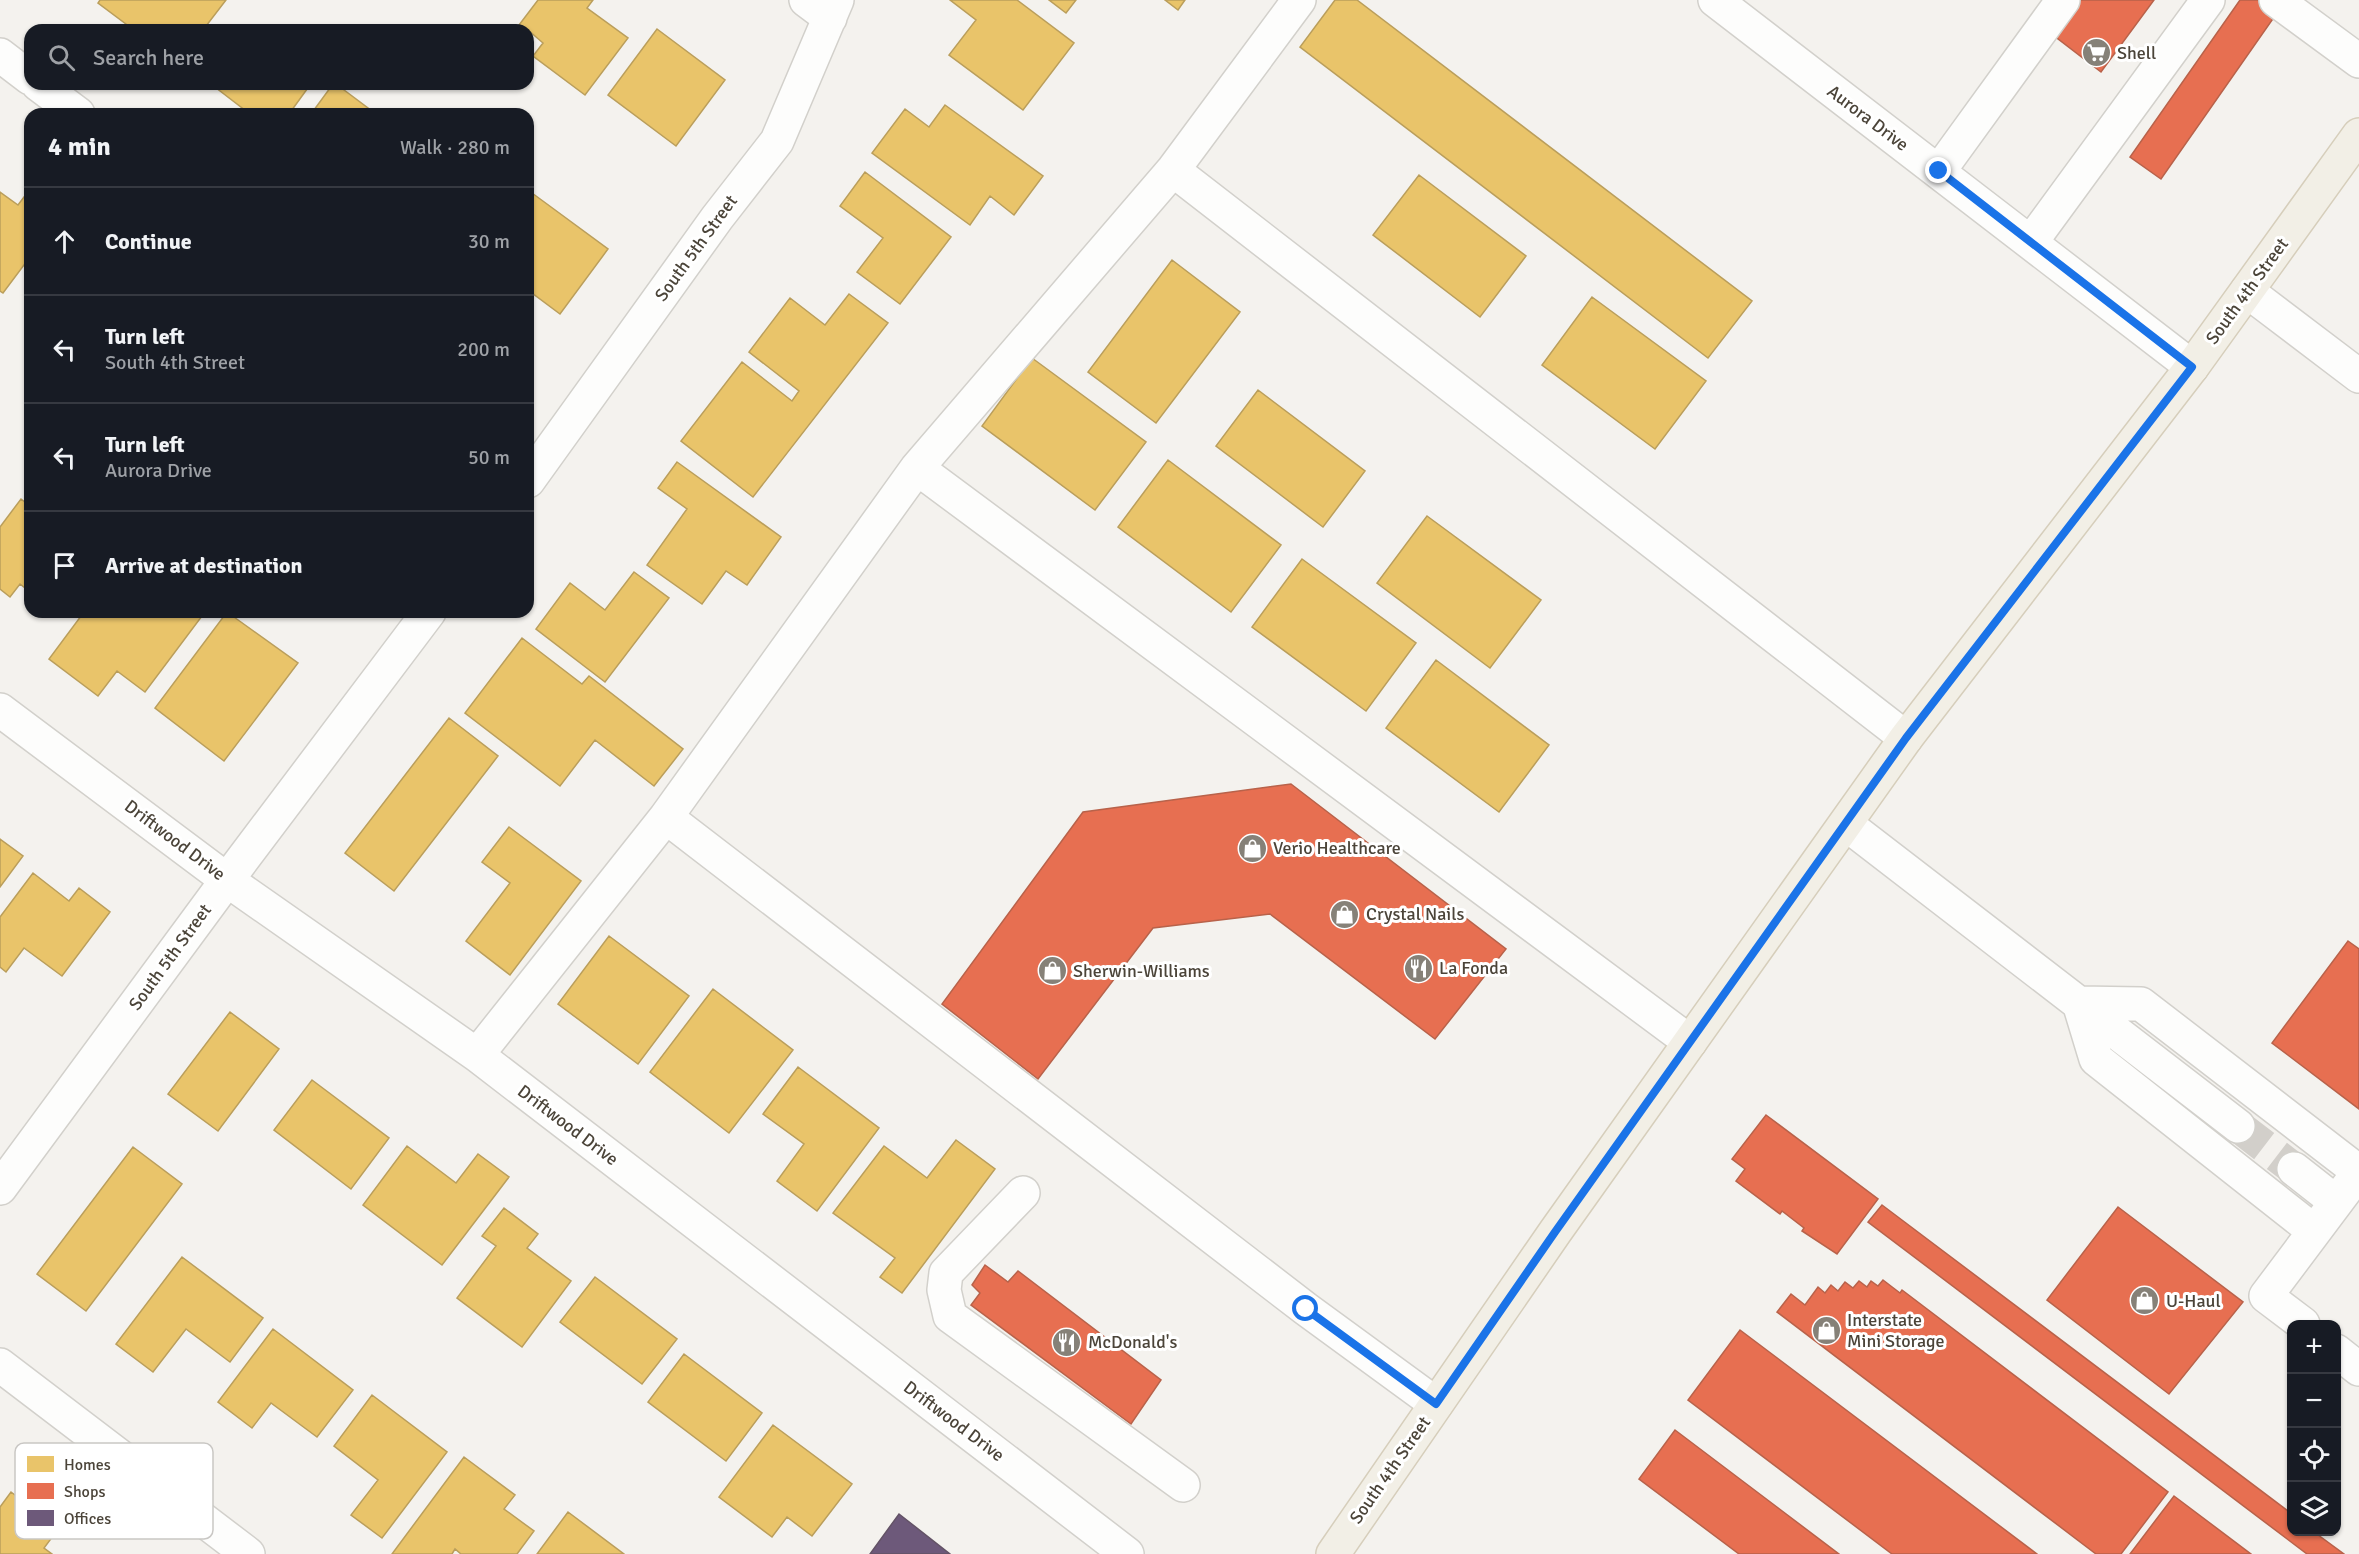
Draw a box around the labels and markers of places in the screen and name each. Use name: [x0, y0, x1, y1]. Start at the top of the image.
supermarket icon: Shell: [2080, 37, 2112, 69]
place label: Shell: [2117, 42, 2156, 64]
shop icon: Verio Healthcare: [1236, 832, 1268, 864]
place label: Verio Healthcare: [1273, 837, 1401, 859]
shop icon: Crystal Nails: [1329, 898, 1361, 930]
place label: Crystal Nails: [1366, 903, 1464, 925]
restaurant icon: La Fonda: [1402, 952, 1434, 984]
shop icon: Sherwin-Williams: [1036, 955, 1068, 987]
place label: La Fonda: [1439, 957, 1508, 979]
place label: Sherwin-Williams: [1073, 960, 1210, 982]
shop icon: U-Haul: [2129, 1285, 2161, 1317]
place label: U-Haul: [2166, 1290, 2221, 1312]
place label: Interstate Mini Storage: [1847, 1309, 1945, 1352]
shop icon: Interstate Mini Storage: [1810, 1314, 1842, 1346]
restaurant icon: McDonald's: [1051, 1326, 1083, 1358]
place label: McDonald's: [1088, 1331, 1177, 1353]

